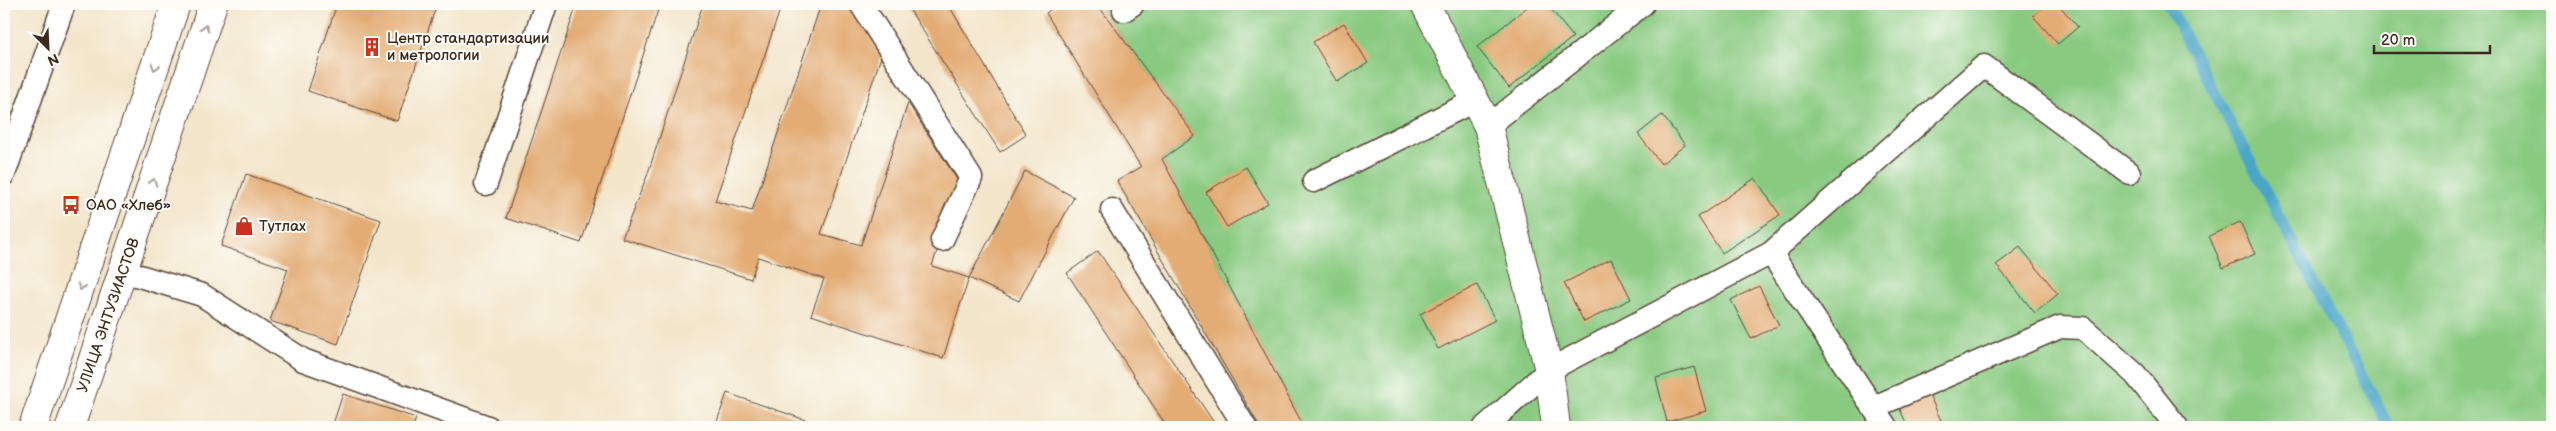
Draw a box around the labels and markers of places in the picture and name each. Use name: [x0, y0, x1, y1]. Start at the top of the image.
place label: Центр стандартизации и метрологии: [387, 29, 549, 65]
building icon: Центр стандартизации и метрологии: [361, 36, 383, 58]
bus stop icon: ОАО «Хлеб»: [60, 194, 82, 216]
place label: ОАО «Хлеб»: [86, 196, 171, 215]
shop icon: Тутлах: [233, 215, 255, 237]
place label: Тутлах: [259, 217, 306, 236]

